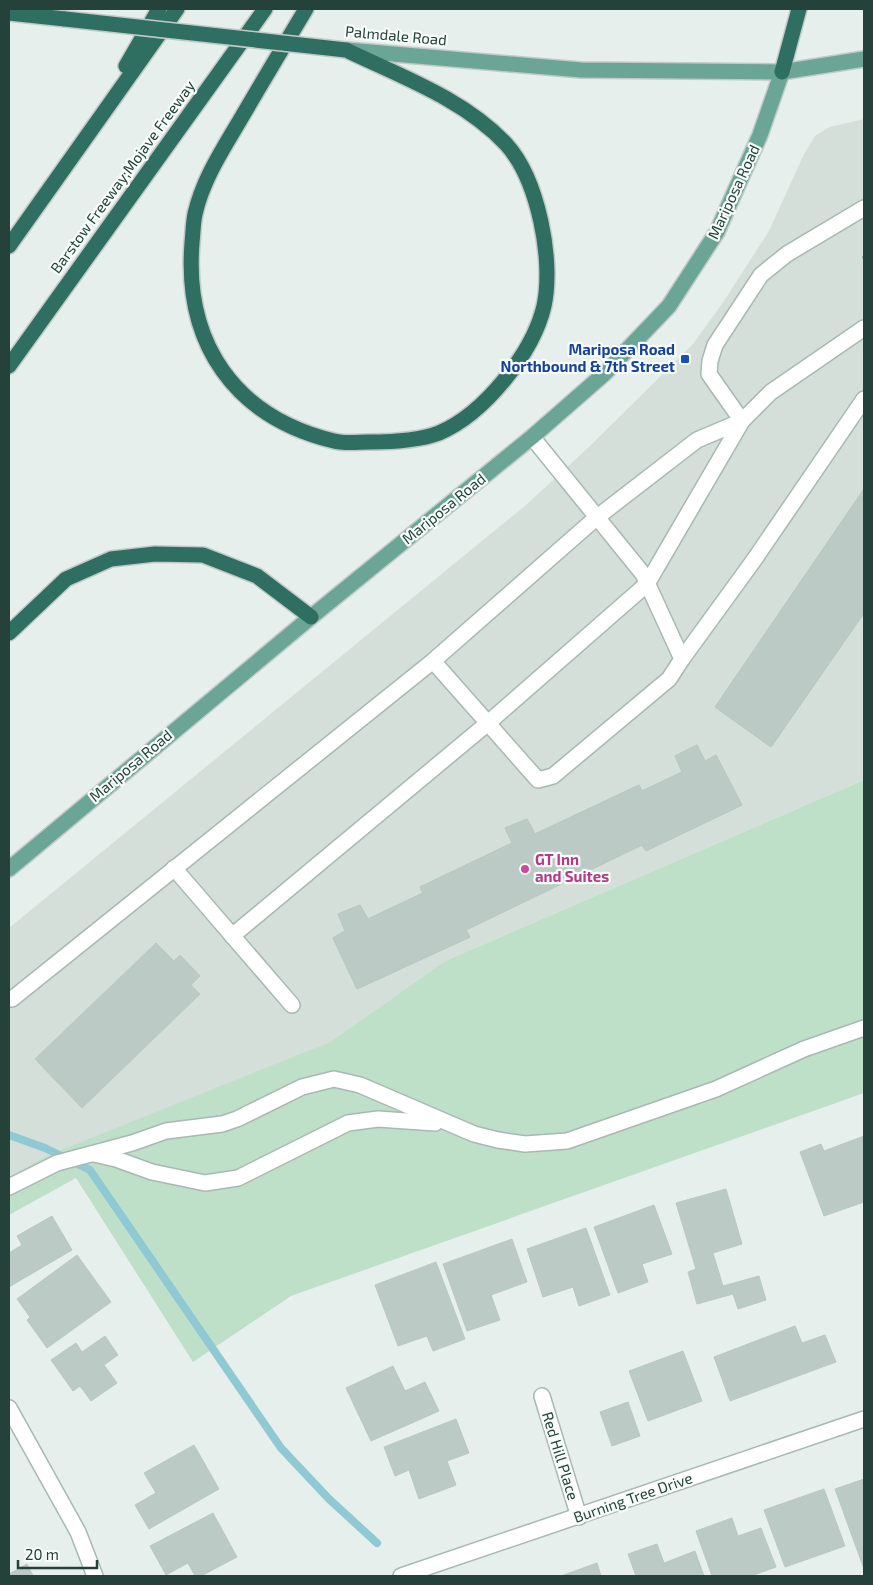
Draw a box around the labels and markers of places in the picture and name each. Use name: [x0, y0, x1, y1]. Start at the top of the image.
place label: Mariposa Road Northbound & 7th Street: [501, 340, 675, 375]
marker: Mariposa Road Northbound & 7th Street: [679, 353, 691, 365]
place label: GT Inn and Suites: [535, 850, 609, 885]
marker: GT Inn and Suites: [519, 863, 531, 875]

